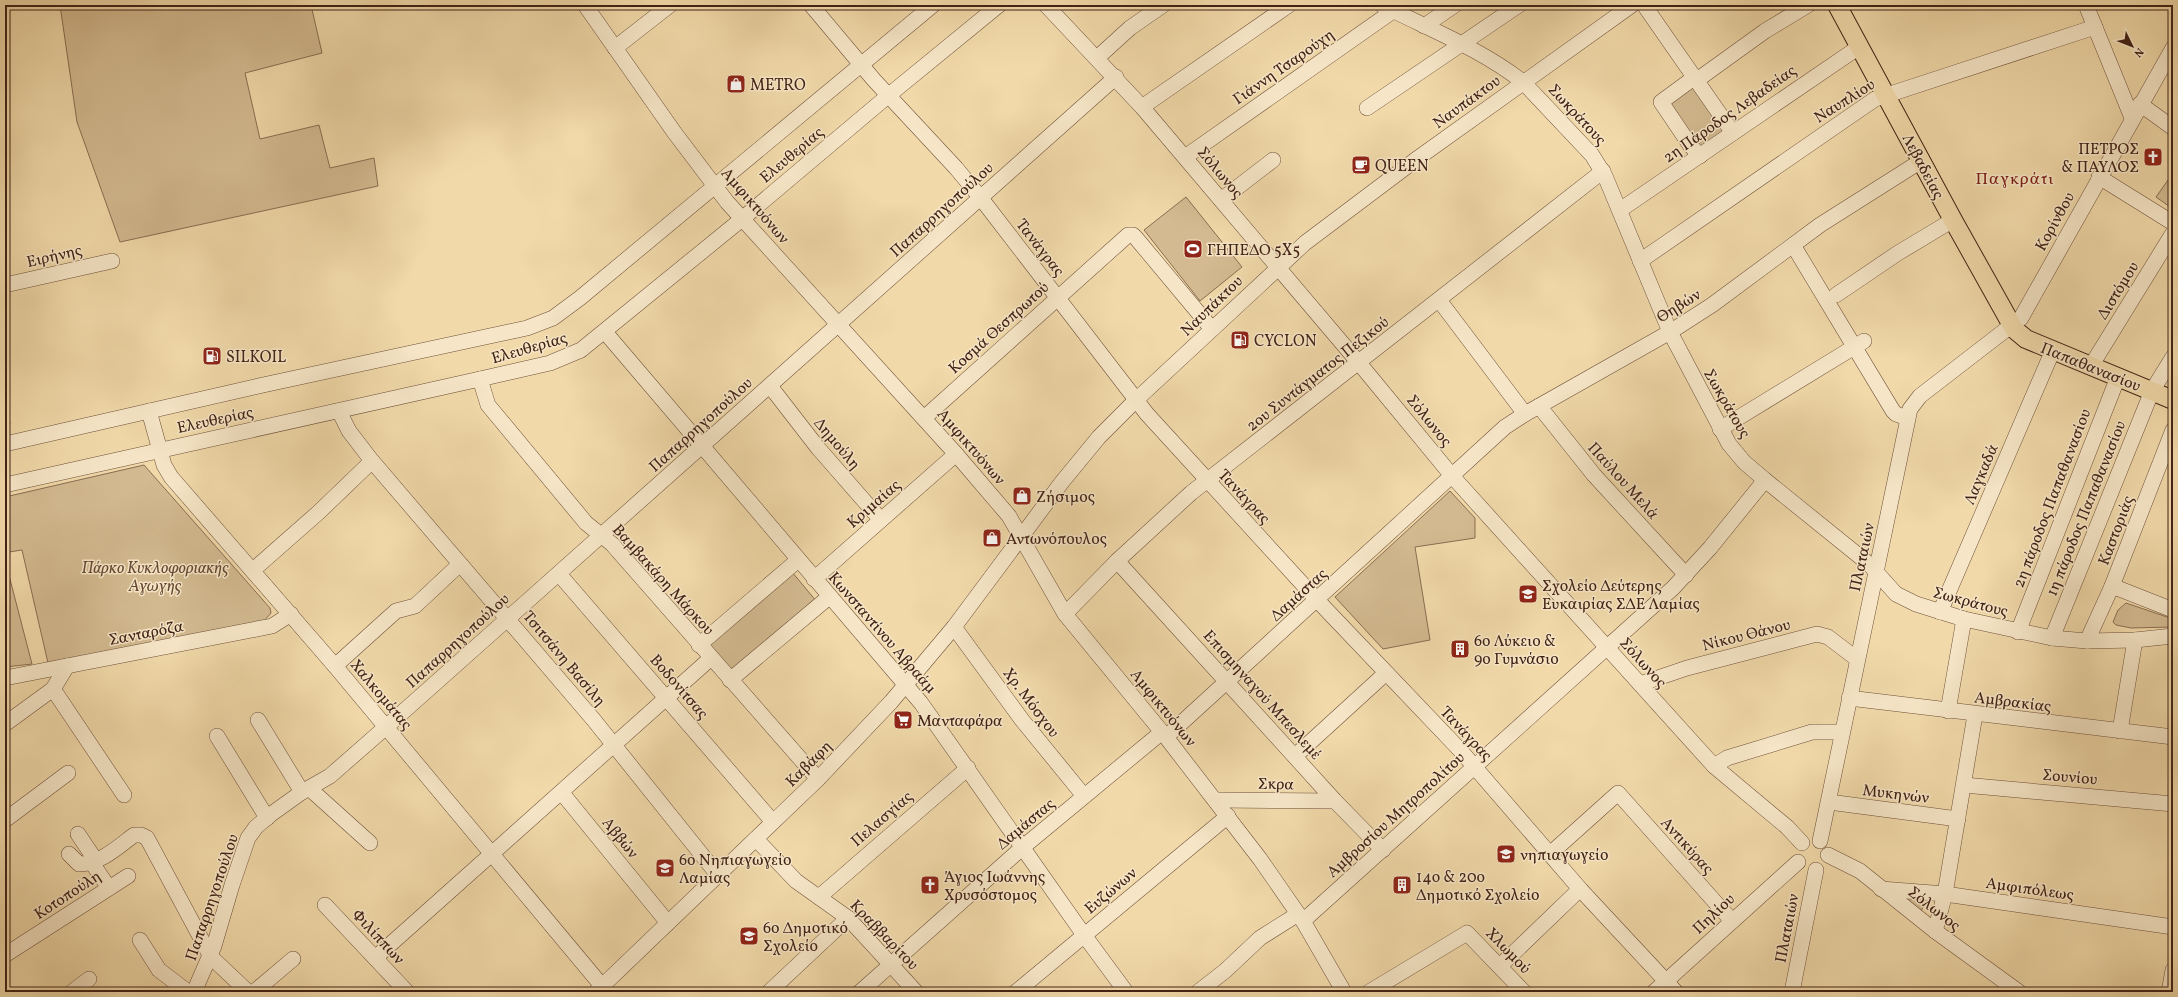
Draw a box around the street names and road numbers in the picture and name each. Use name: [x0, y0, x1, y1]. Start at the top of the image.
street label: Γιάννη Τσαρούχη: [1229, 24, 1339, 111]
street label: 2η Πάροδος Λεβαδείας: [1659, 60, 1801, 169]
street label: Ναυπάκτου: [1429, 70, 1506, 135]
street label: Ναυπλίου: [1810, 74, 1880, 129]
street label: Σωκράτους: [1542, 80, 1611, 151]
street label: Ελευθερίας: [756, 122, 829, 189]
street label: Λεβαδείας: [1896, 130, 1949, 204]
street label: Σόλωνος: [1191, 143, 1248, 204]
street label: Παπαρρηγοπούλου: [886, 158, 999, 263]
street label: Αμφικτυόνων: [715, 164, 794, 249]
street label: Κορίνθου: [2031, 188, 2081, 255]
street label: Τανάγρας: [1010, 215, 1069, 282]
street label: Ειρήνης: [25, 240, 84, 274]
street label: Διστόμου: [2092, 258, 2145, 324]
street label: Ναυπάκτου: [1176, 271, 1249, 342]
street label: Κοσμά Θεσπρωτού: [944, 277, 1055, 380]
street label: Θηβών: [1653, 284, 1706, 329]
street label: 2ου Συντάγματος Πεζικού: [1242, 312, 1394, 437]
street label: Ελευθερίας: [489, 328, 570, 370]
street label: Παπαθανασίου: [2037, 338, 2144, 398]
street label: Σωκράτους: [1698, 365, 1755, 443]
street label: Παπαρρηγοπούλου: [645, 373, 758, 478]
street label: Σόλωνος: [1401, 390, 1456, 452]
street label: Ελευθερίας: [175, 402, 256, 440]
street label: Αμφικτυόνων: [931, 405, 1010, 490]
street label: 2η πάροδος Παπαθανασίου: [2009, 406, 2097, 591]
street label: Δημούλη: [808, 413, 865, 475]
street label: 1η πάροδος Παπαθανασίου: [2042, 417, 2132, 600]
street label: Παύλου Μελά: [1582, 438, 1663, 525]
street label: Λαγκαδά: [1959, 441, 2005, 508]
street label: Τανάγρας: [1212, 465, 1275, 530]
street label: Κριμαίας: [843, 475, 906, 534]
street label: Καστοριάς: [2094, 493, 2140, 569]
street label: Βαμβακάρη Μάρκου: [607, 520, 719, 641]
street label: Πλαταιών: [1845, 521, 1881, 594]
street label: Δαμάστας: [1266, 564, 1333, 627]
street label: Κωνσταντίνου Αβραάμ: [822, 568, 941, 699]
street label: Σωκράτους: [1931, 582, 2010, 623]
street label: Παπαρρηγοπούλου: [402, 589, 515, 694]
street label: Τσιτσάνη Βασίλη: [517, 607, 610, 712]
street label: Νίκου Θάνου: [1700, 614, 1793, 658]
street label: Σανταρόζα: [107, 616, 186, 652]
street label: Επισμηναγού Μπεσλεμέ: [1197, 626, 1326, 765]
street label: Σόλωνος: [1614, 633, 1671, 694]
street label: Βοδονίτσας: [644, 650, 713, 725]
street label: Χαλκομάτας: [344, 655, 417, 735]
street label: Χρ. Μόσχου: [997, 664, 1064, 743]
street label: Αμφικτυόνων: [1124, 665, 1201, 752]
street label: Αμβρακίας: [1973, 687, 2053, 719]
street label: Τανάγρας: [1434, 702, 1497, 767]
street label: Καβάφη: [781, 736, 838, 793]
street label: Αμβροσίου Μητροπολίτου: [1322, 747, 1470, 884]
street label: Σουνίου: [2041, 765, 2098, 791]
street label: Σκρα: [1258, 774, 1295, 796]
street label: Μυκηνών: [1861, 780, 1931, 810]
street label: Πελασγίας: [847, 786, 918, 853]
street label: Δαμάστας: [992, 794, 1060, 856]
street label: Αββών: [596, 813, 643, 864]
street label: Αντικύρας: [1655, 813, 1718, 880]
street label: Παπαρρηγοπούλου: [181, 831, 245, 964]
street label: Ευζώνων: [1080, 863, 1142, 920]
street label: Κοτοπούλη: [30, 866, 106, 926]
street label: Αμφιπόλεως: [1984, 873, 2075, 907]
street label: Σόλωνος: [1903, 882, 1965, 937]
street label: Πηλίου: [1688, 889, 1741, 940]
street label: Πλαταιών: [1771, 892, 1805, 965]
street label: Κραββαρίτου: [844, 895, 923, 976]
street label: Φιλίππων: [346, 905, 409, 970]
street label: Χλωμού: [1480, 923, 1535, 980]

